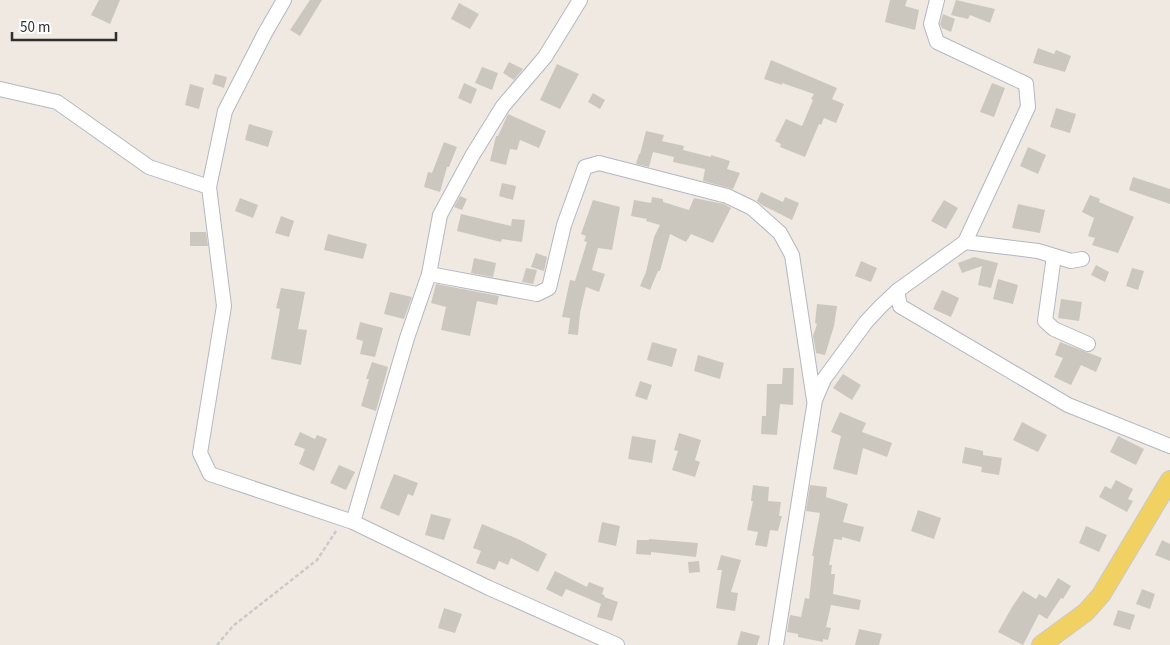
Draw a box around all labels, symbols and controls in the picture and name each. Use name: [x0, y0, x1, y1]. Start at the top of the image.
scale bar: [12, 10, 116, 42]
text: 50 m: [20, 17, 50, 38]

